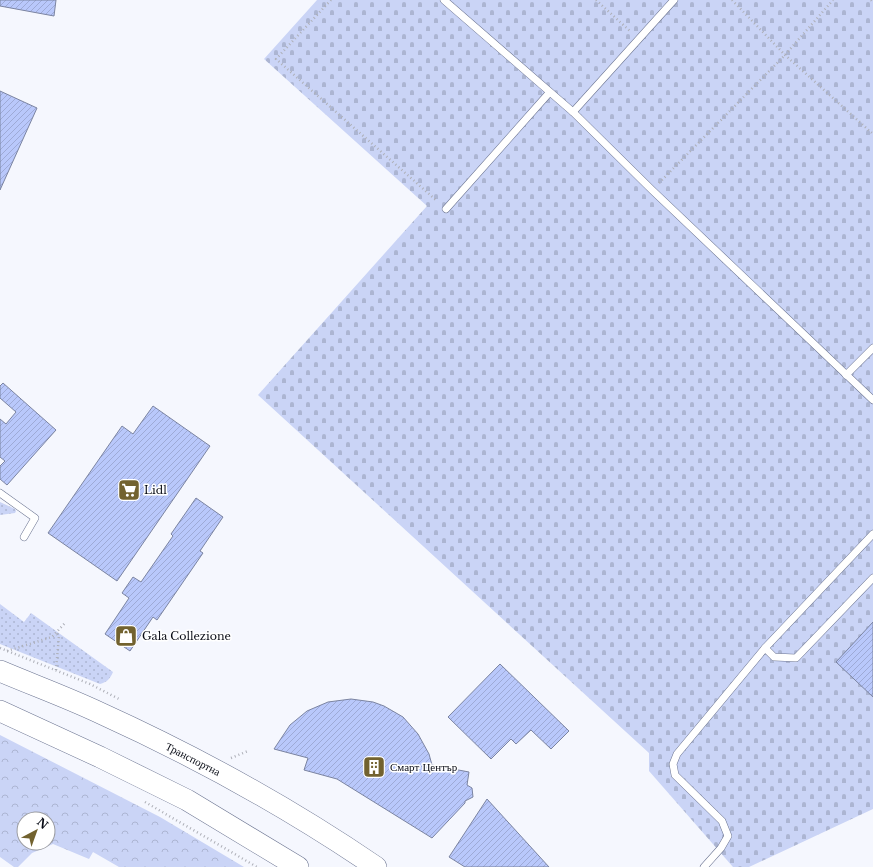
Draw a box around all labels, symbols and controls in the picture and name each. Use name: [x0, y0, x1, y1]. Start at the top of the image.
supermarket icon: Lidl: [116, 477, 142, 503]
place label: Lidl: [144, 483, 167, 497]
shop icon: Gala Collezione: [113, 623, 139, 649]
place label: Gala Collezione: [142, 629, 231, 643]
street label: Транспортна: [163, 739, 223, 779]
building icon: Смарт Център: [361, 754, 387, 780]
place label: Смарт Център: [390, 760, 458, 774]
north arrow: [16, 811, 56, 851]
text: N: [34, 815, 52, 833]

